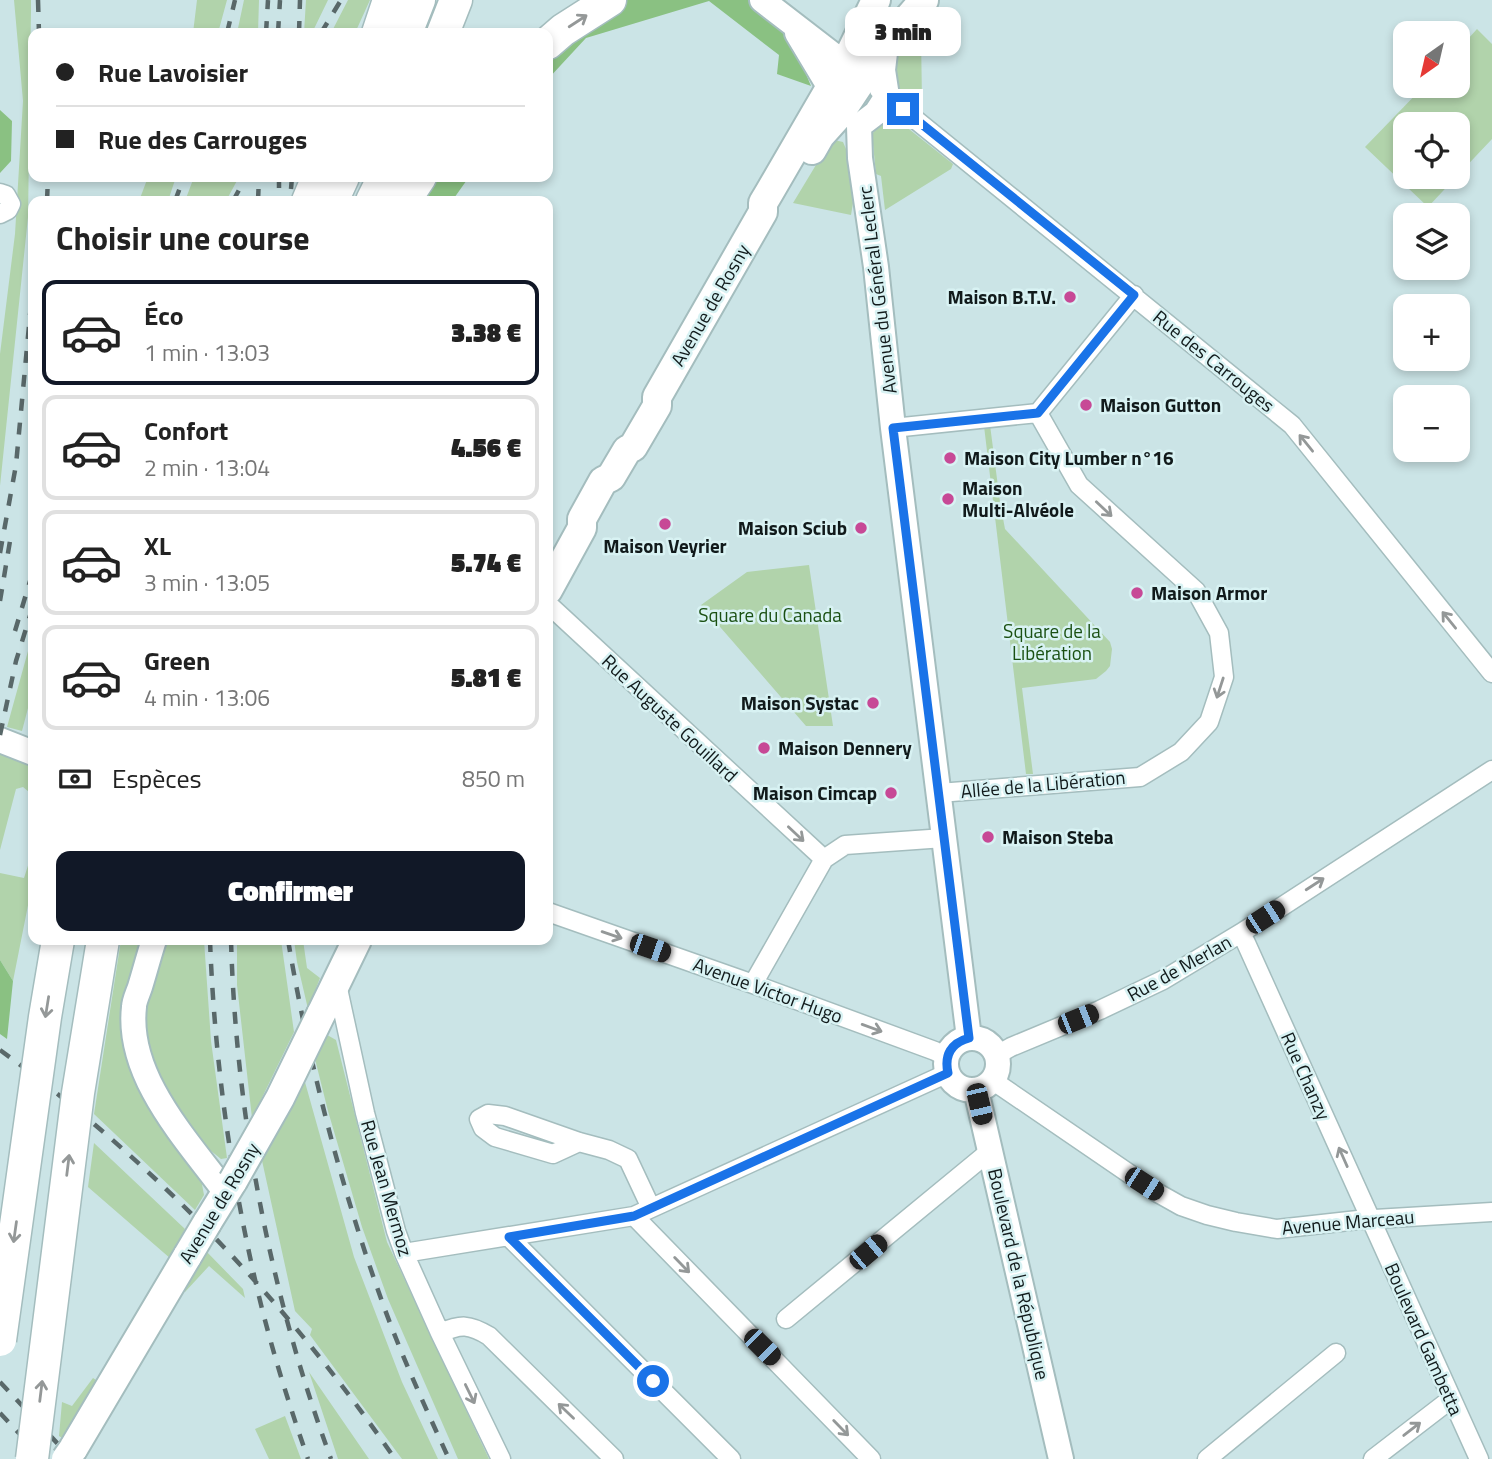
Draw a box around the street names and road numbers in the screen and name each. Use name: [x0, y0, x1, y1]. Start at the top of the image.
street label: Avenue du Général Leclerc: [849, 184, 904, 396]
street label: Avenue de Rosny: [663, 238, 756, 371]
street label: Rue des Carrouges: [1147, 302, 1282, 419]
street label: Rue Auguste Gouillard: [596, 647, 745, 789]
street label: Allée de la Libération: [959, 762, 1127, 805]
street label: Rue de Merlan: [1121, 927, 1236, 1008]
street label: Avenue Victor Hugo: [689, 949, 847, 1030]
street label: Rue Chanzy: [1274, 1027, 1339, 1124]
street label: Rue Jean Mermoz: [354, 1116, 421, 1260]
street label: Avenue de Rosny: [171, 1137, 266, 1269]
street label: Boulevard de la République: [981, 1165, 1058, 1382]
street label: Avenue Marceau: [1281, 1201, 1415, 1242]
street label: Boulevard Gambetta: [1378, 1258, 1471, 1420]

